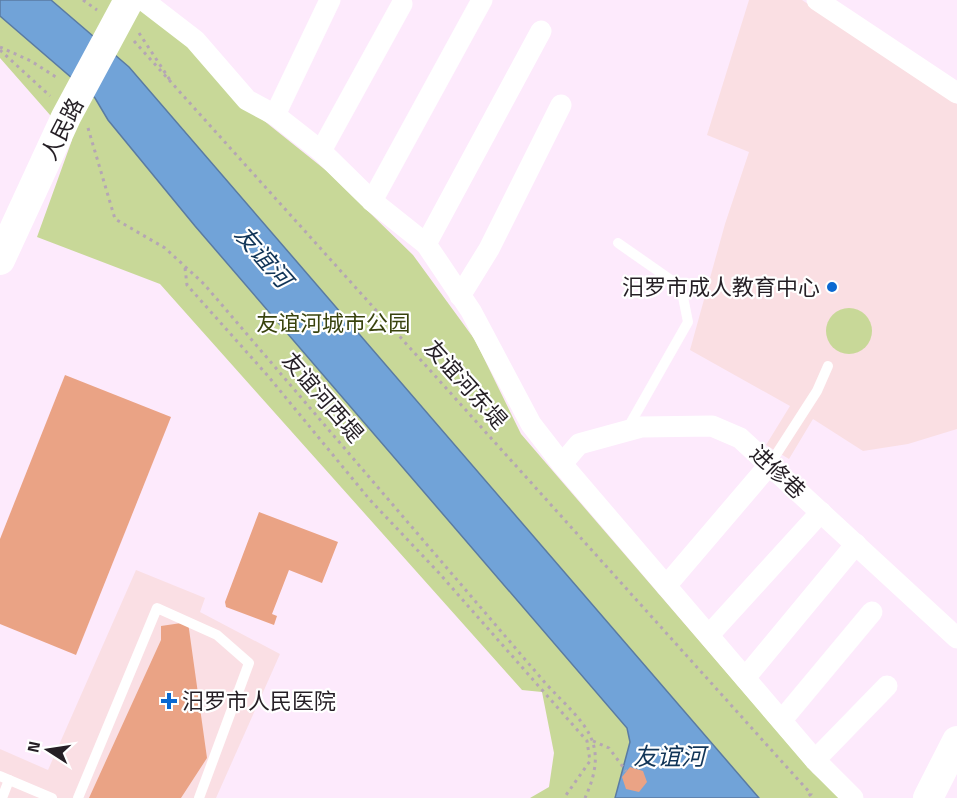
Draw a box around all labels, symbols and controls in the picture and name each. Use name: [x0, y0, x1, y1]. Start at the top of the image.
street label: 人民路: [32, 92, 92, 166]
water label: 友谊河: [227, 217, 304, 298]
place label: 汨罗市成人教育中心: [622, 270, 820, 304]
marker: 汨罗市成人教育中心: [825, 280, 839, 294]
park label: 友谊河城市公园: [256, 306, 410, 340]
street label: 友谊河东堤: [417, 332, 515, 436]
street label: 友谊河西堤: [274, 344, 372, 450]
street label: 进修巷: [742, 437, 814, 507]
place label: 汨罗市人民医院: [182, 684, 336, 718]
marker: 汨罗市人民医院: [160, 692, 178, 710]
north arrow: [18, 720, 78, 780]
water label: 友谊河: [633, 738, 709, 774]
text: N: [20, 739, 46, 755]

